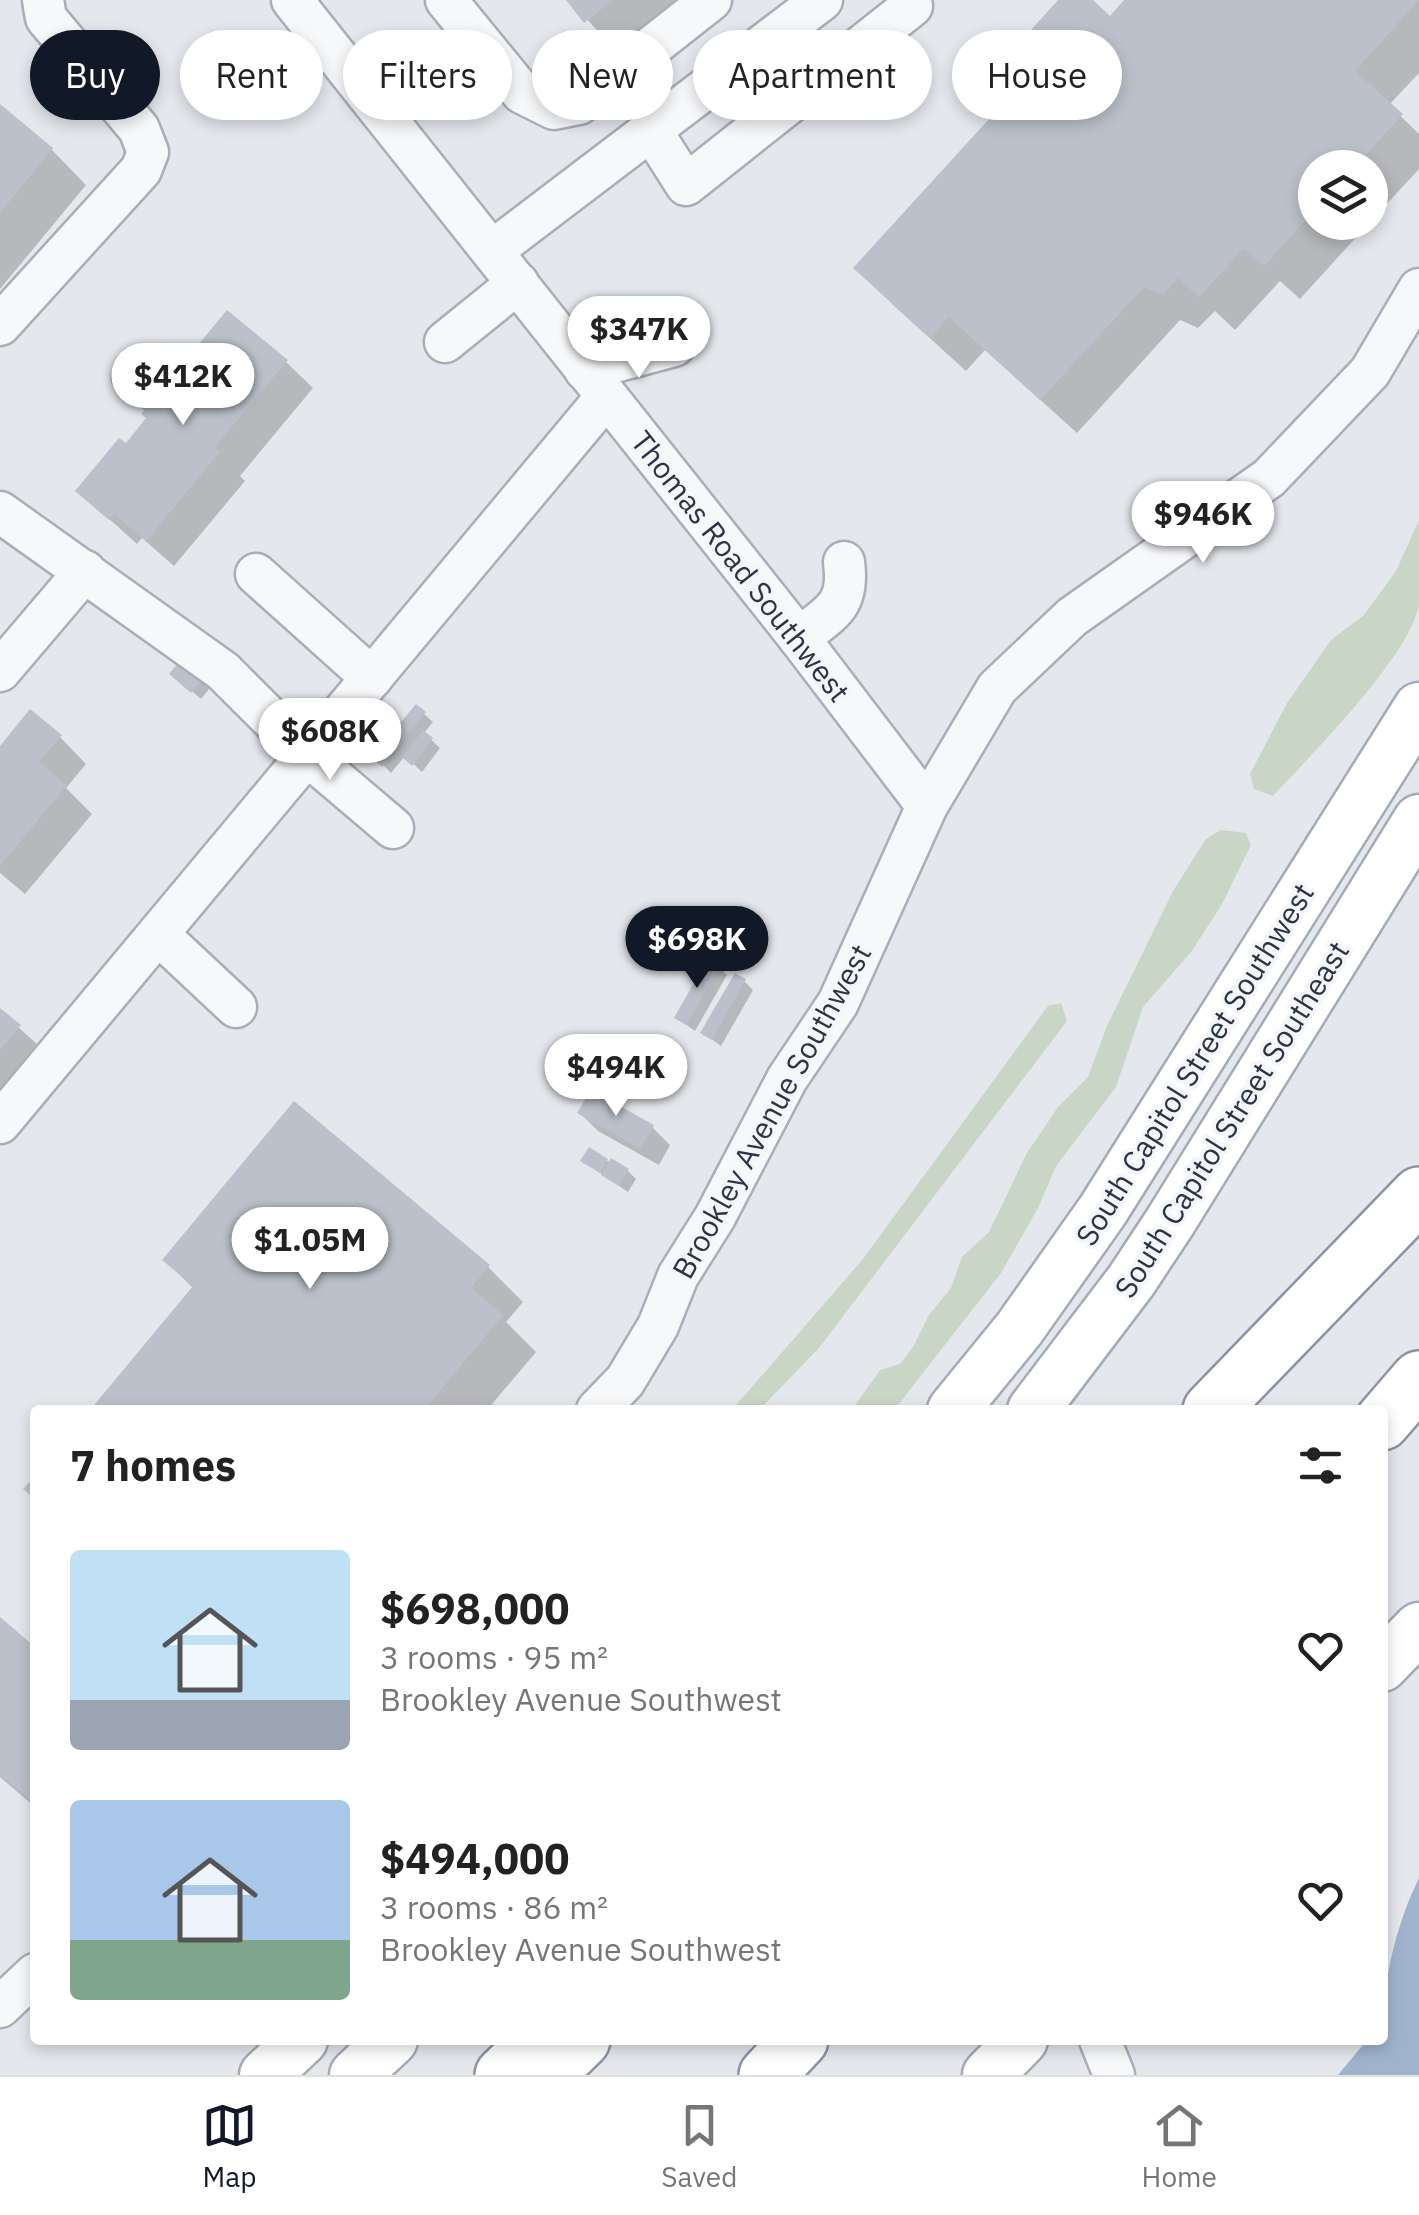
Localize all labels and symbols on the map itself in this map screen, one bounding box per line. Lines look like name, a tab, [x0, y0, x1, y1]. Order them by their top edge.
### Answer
pin: $347K	[569, 296, 709, 381]
pin: $412K	[113, 343, 253, 428]
street label: Thomas Road Southwest	[623, 422, 859, 710]
pin: $946K	[1133, 481, 1273, 566]
pin: $608K	[260, 698, 400, 783]
street label: South Capitol Street Southwest	[1066, 875, 1322, 1253]
pin: $698K	[627, 906, 767, 991]
street label: South Capitol Street Southeast	[1105, 933, 1357, 1305]
street label: Brookley Avenue Southwest	[663, 937, 879, 1285]
pin: $494K	[546, 1034, 686, 1119]
pin: $1.05M	[229, 1207, 391, 1292]

